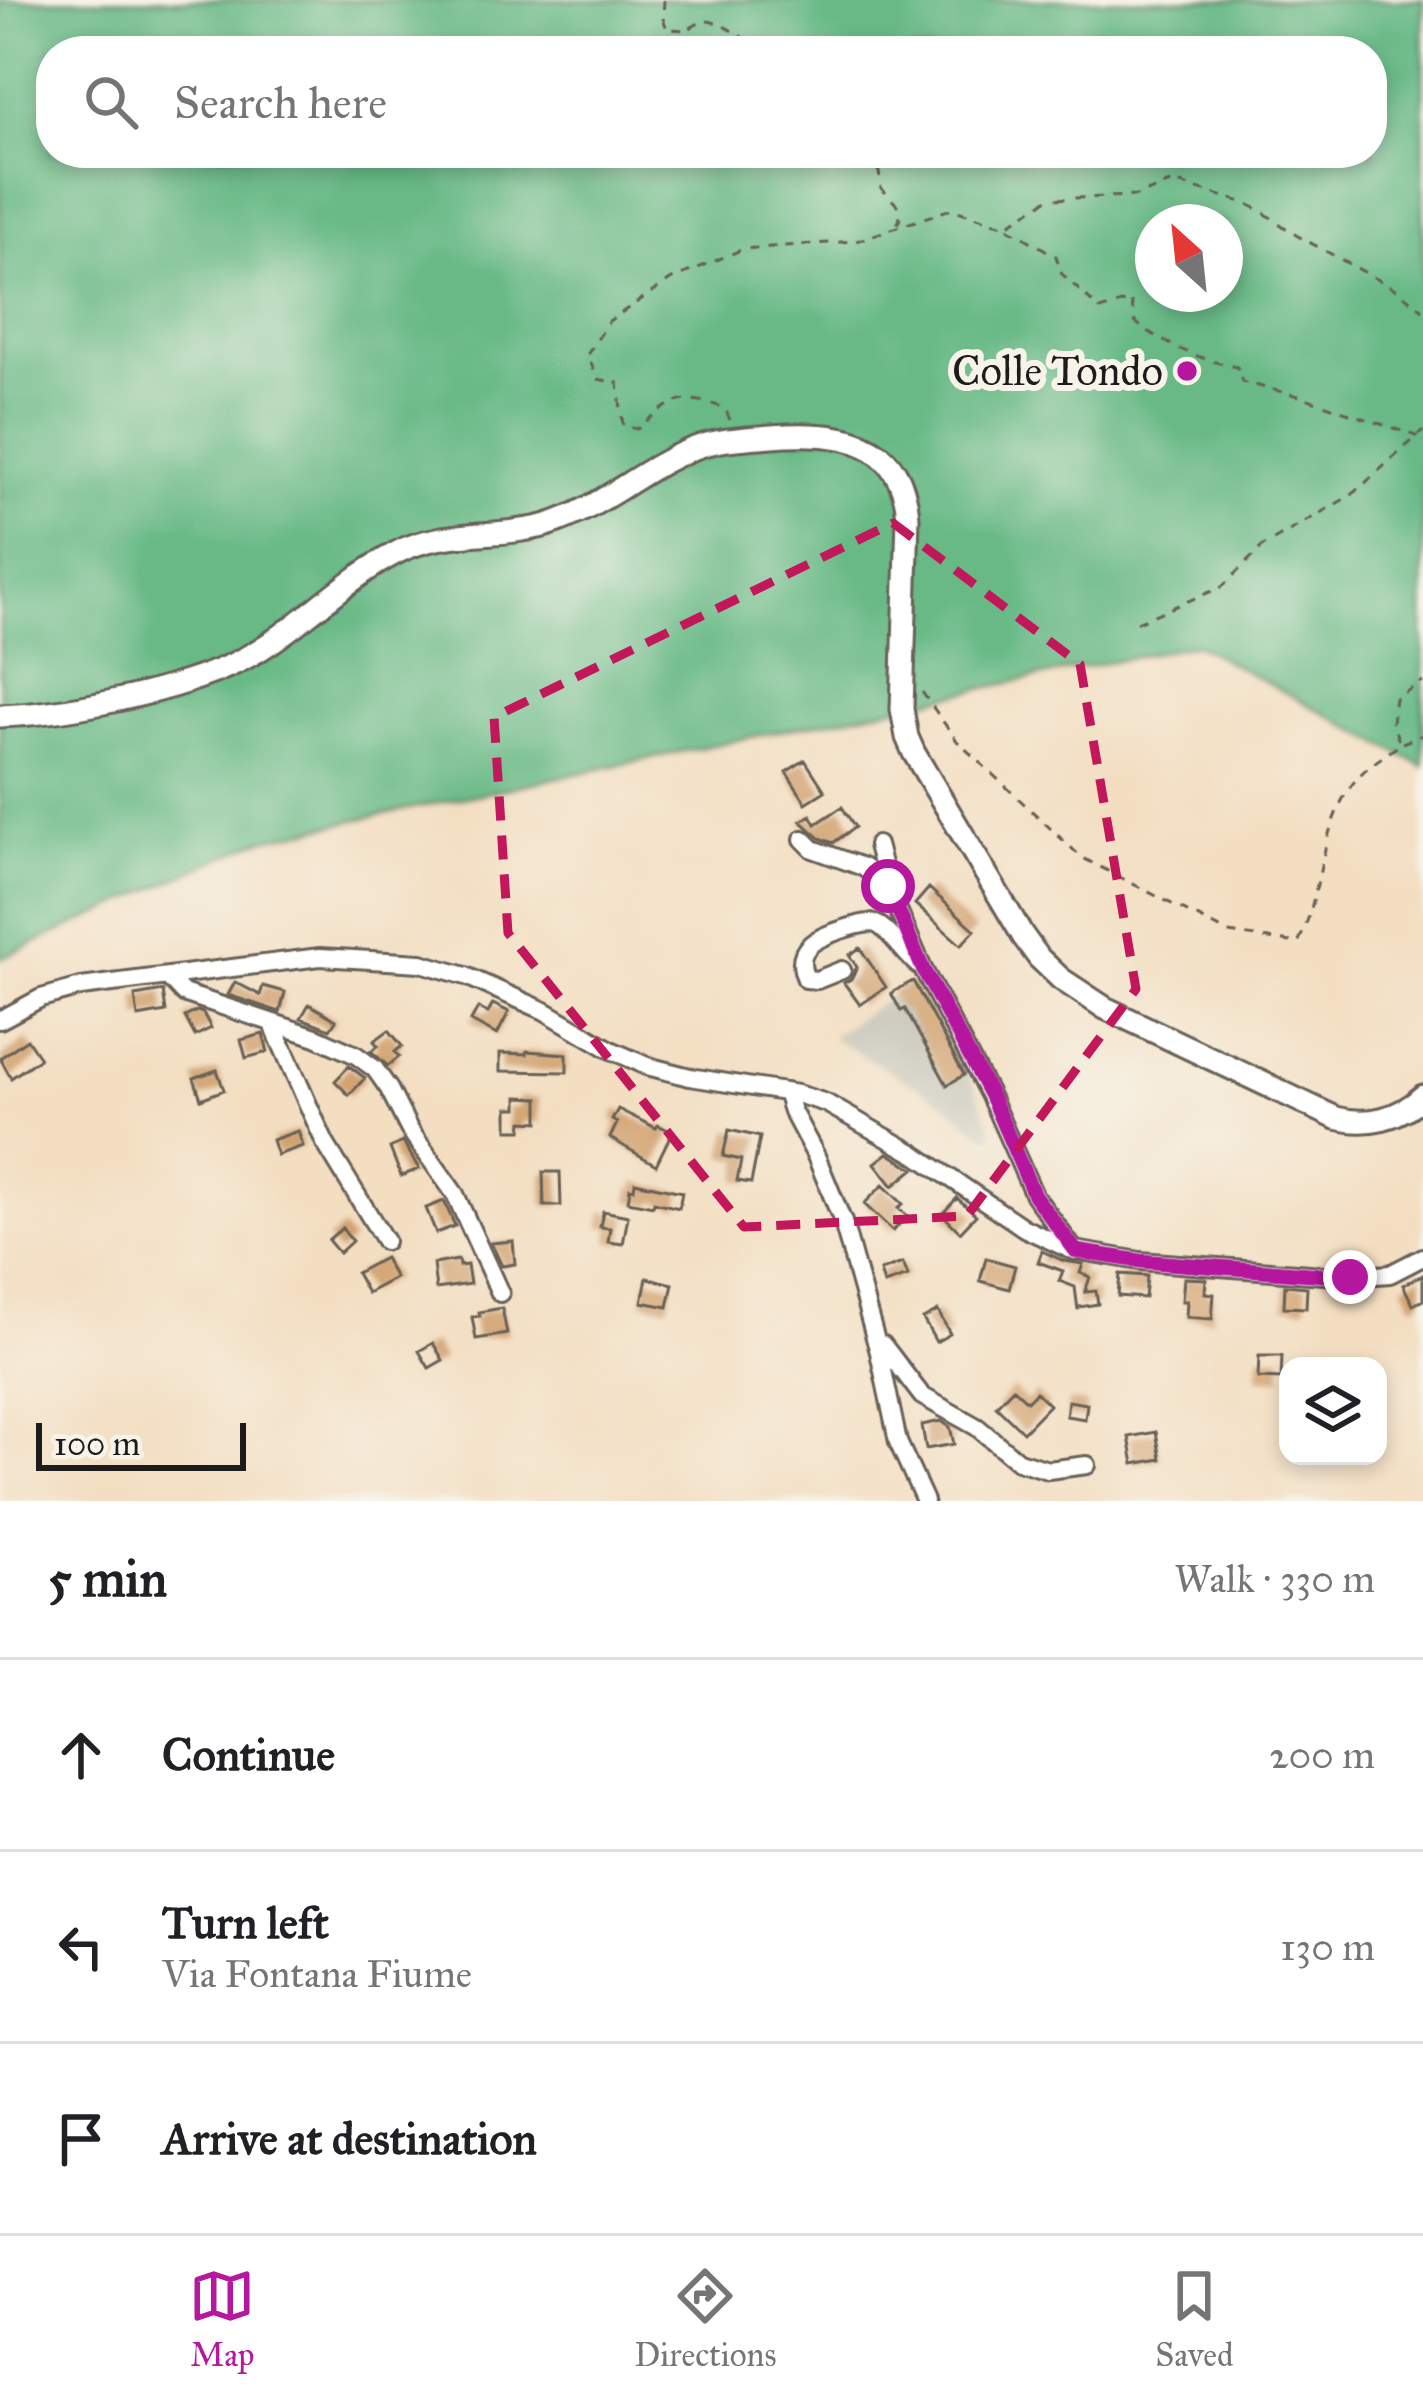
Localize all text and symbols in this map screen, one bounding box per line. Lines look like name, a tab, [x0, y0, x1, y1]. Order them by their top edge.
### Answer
search box	[36, 36, 1387, 168]
icon: search	[78, 69, 144, 135]
text: Search here	[174, 75, 387, 130]
north arrow	[1135, 204, 1243, 312]
place label: Colle Tondo	[952, 345, 1163, 397]
marker: Colle Tondo	[1174, 358, 1200, 384]
route start	[861, 859, 915, 913]
route end	[1323, 1250, 1377, 1304]
map controls	[1279, 1357, 1387, 1465]
button: layers	[1279, 1357, 1387, 1465]
scale bar	[36, 1417, 246, 1470]
text: 100 m	[54, 1424, 140, 1464]
text: 5 min	[48, 1548, 167, 1610]
text: Walk · 330 m	[1174, 1555, 1375, 1603]
icon: ahead	[48, 1722, 114, 1788]
text: Continue	[162, 1727, 335, 1782]
text: 200 m	[1269, 1731, 1375, 1779]
text: Turn left	[162, 1895, 329, 1950]
icon: left	[48, 1914, 114, 1980]
text: 130 m	[1280, 1923, 1375, 1971]
text: Via Fontana Fiume	[162, 1950, 472, 1998]
icon: arrive	[48, 2106, 114, 2172]
text: Arrive at destination	[162, 2111, 537, 2166]
tab: Map	[189, 2263, 255, 2375]
tab: Directions	[634, 2263, 776, 2375]
tab: Saved	[1155, 2263, 1234, 2375]

